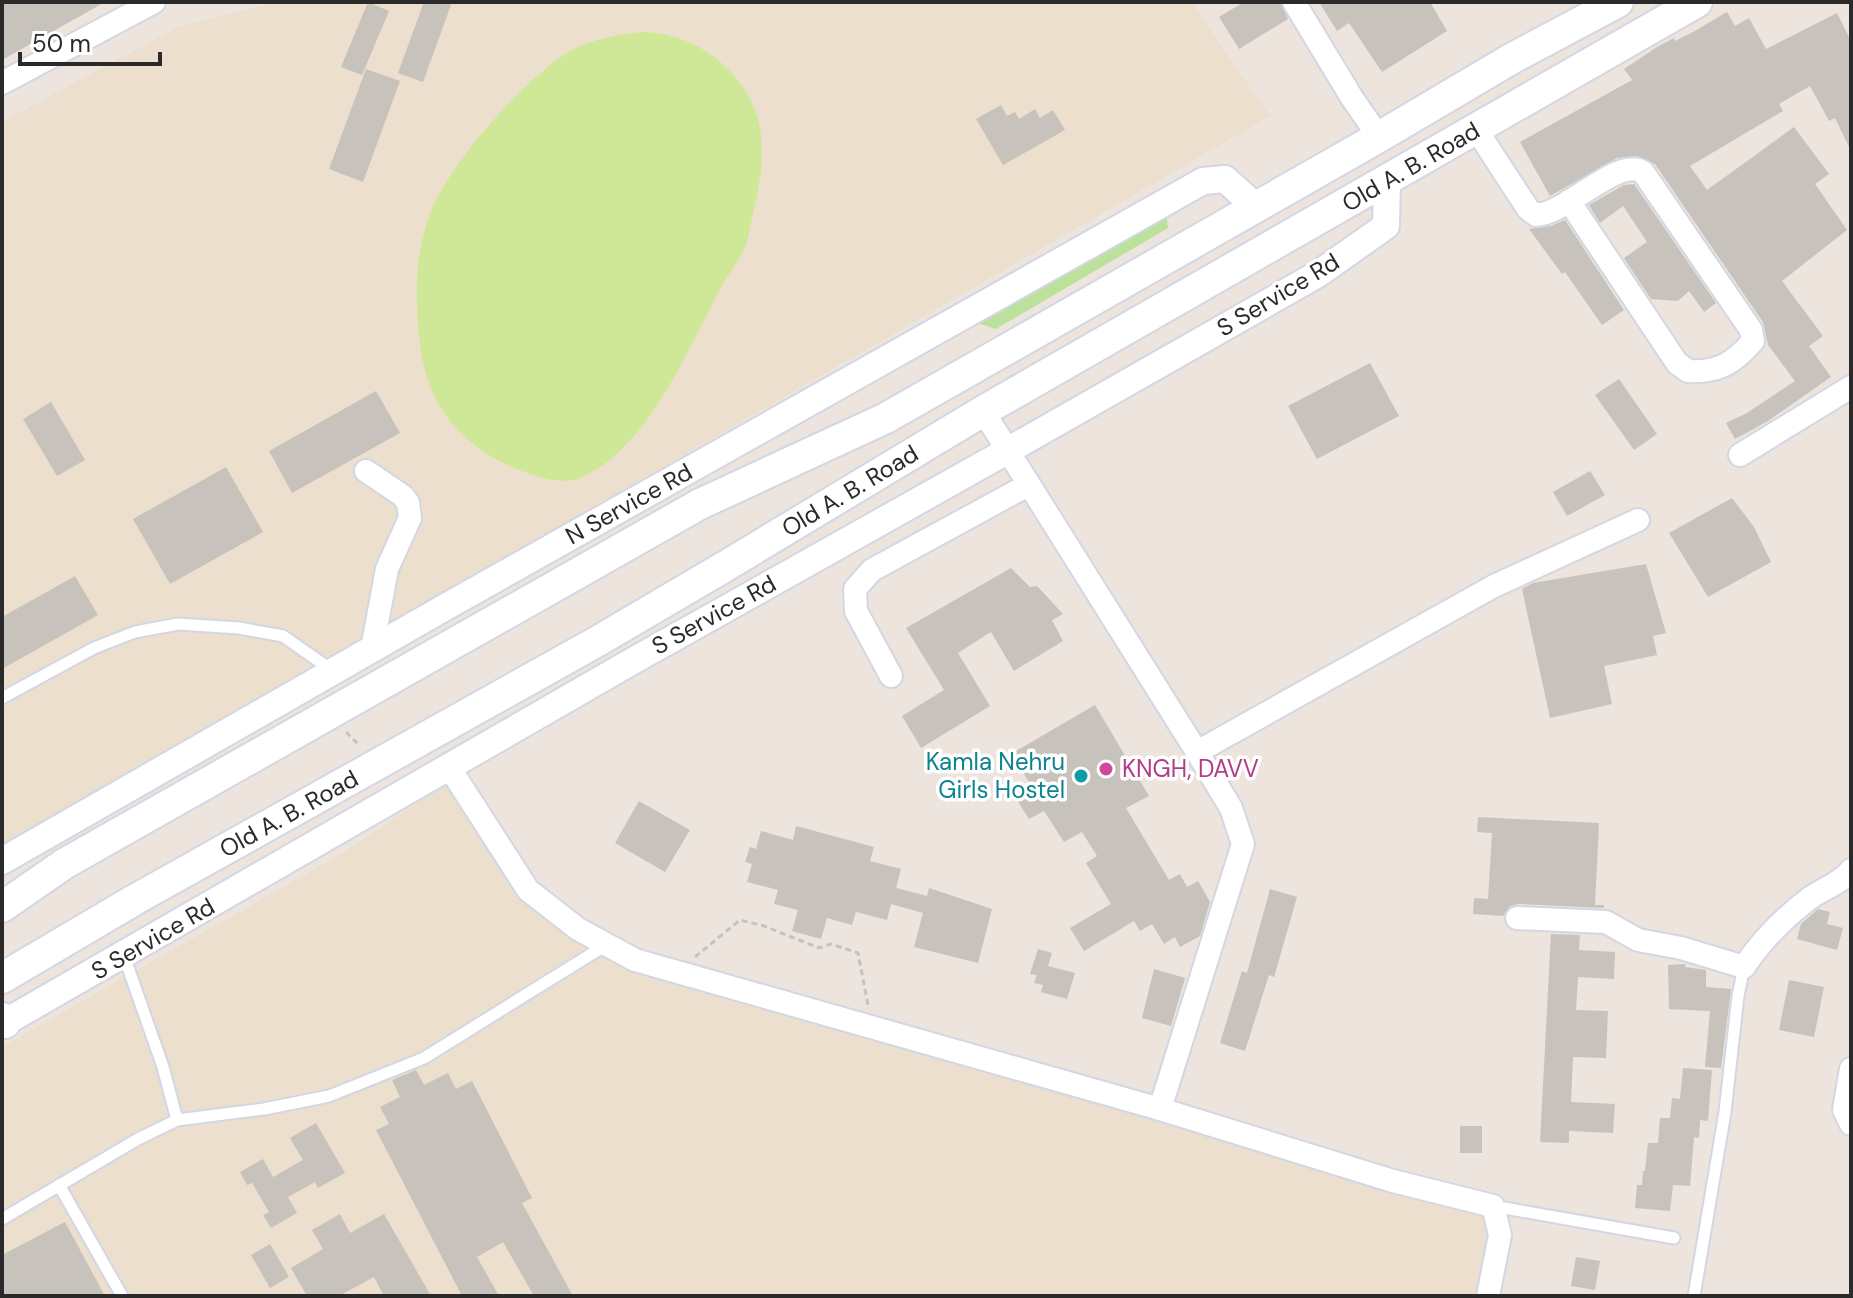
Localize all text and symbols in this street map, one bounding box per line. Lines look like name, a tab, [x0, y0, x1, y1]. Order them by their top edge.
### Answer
scale bar	[20, 16, 160, 66]
text: 50 m	[32, 28, 91, 59]
street label: Old A. B. Road	[1336, 115, 1485, 218]
street label: S Service Rd	[1211, 246, 1345, 343]
street label: Old A. B. Road	[776, 438, 924, 543]
street label: N Service Rd	[560, 456, 698, 551]
street label: S Service Rd	[646, 568, 781, 661]
place label: Kamla Nehru Girls Hostel	[926, 746, 1065, 805]
place label: KNGH, DAVV	[1122, 753, 1259, 784]
marker: KNGH, DAVV	[1097, 760, 1115, 778]
street label: Old A. B. Road	[214, 763, 364, 864]
marker: Kamla Nehru Girls Hostel	[1072, 767, 1090, 785]
street label: S Service Rd	[85, 891, 220, 986]

